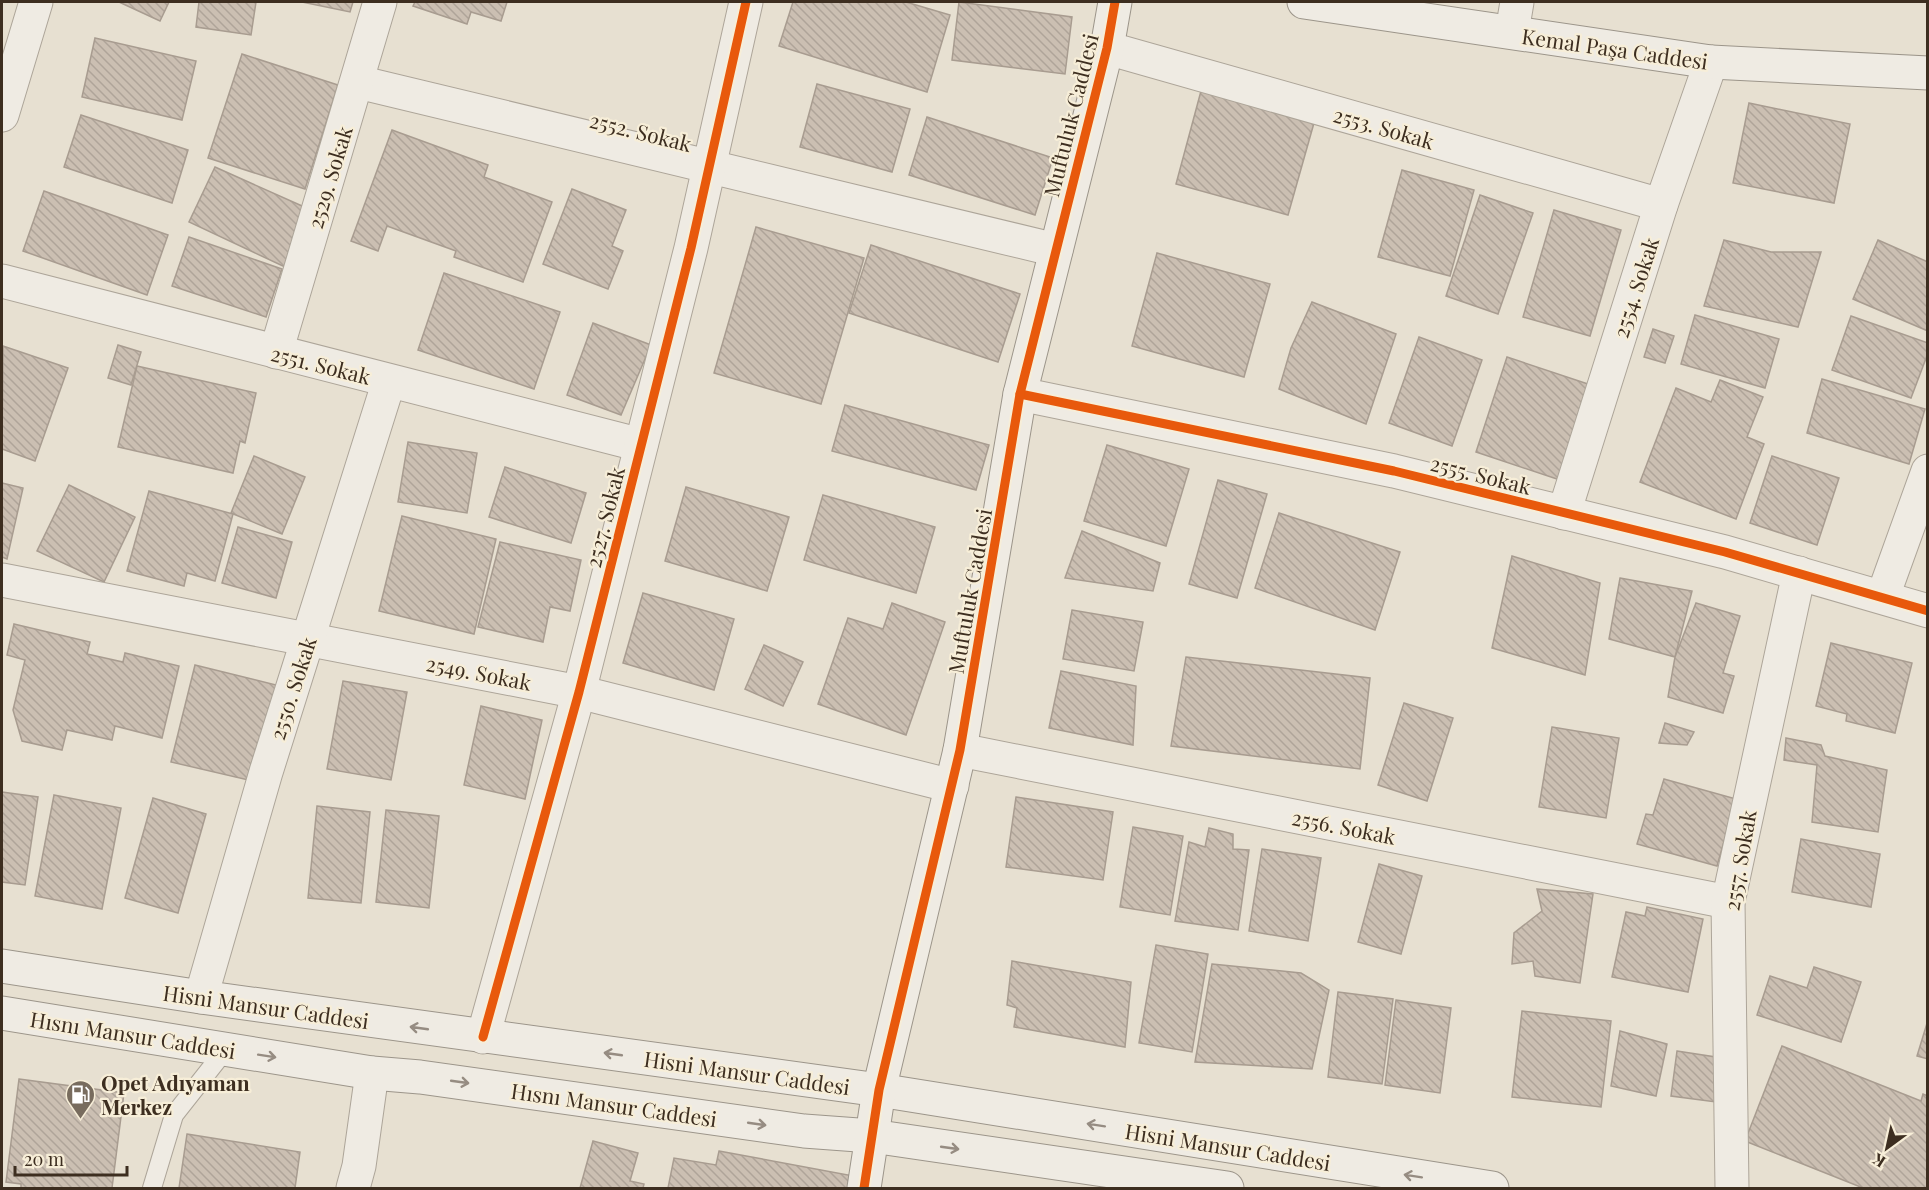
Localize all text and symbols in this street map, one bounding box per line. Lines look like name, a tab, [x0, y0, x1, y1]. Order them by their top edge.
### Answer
street label: Kemal Paşa Caddesi	[1520, 21, 1710, 75]
street label: Muftuluk Caddesi	[1036, 31, 1104, 199]
street label: 2553. Sokak	[1330, 99, 1438, 155]
street label: 2552. Sokak	[587, 105, 695, 157]
street label: 2529. Sokak	[300, 122, 358, 232]
street label: 2554. Sokak	[1606, 233, 1665, 341]
street label: 2551. Sokak	[268, 338, 374, 390]
street label: 2555. Sokak	[1428, 448, 1535, 500]
street label: 2527. Sokak	[578, 463, 630, 570]
street label: Muftuluk Caddesi	[941, 506, 997, 676]
street label: 2550. Sokak	[262, 633, 322, 743]
street label: 2549. Sokak	[424, 648, 534, 696]
street label: 2556. Sokak	[1290, 802, 1399, 850]
street label: 2557. Sokak	[1716, 807, 1762, 913]
street label: Hisni Mansur Caddesi	[161, 978, 371, 1034]
street label: Hısnı Mansur Caddesi	[28, 1004, 238, 1064]
one-way arrow	[410, 1022, 430, 1033]
street label: Hisni Mansur Caddesi	[642, 1044, 852, 1100]
one-way arrow	[603, 1048, 623, 1059]
one-way arrow	[256, 1050, 276, 1061]
place label: Opet Adıyaman Merkez	[101, 1068, 250, 1120]
street label: Hısnı Mansur Caddesi	[509, 1076, 719, 1132]
one-way arrow	[449, 1077, 469, 1088]
fuel station icon: Opet Adıyaman Merkez	[64, 1078, 96, 1120]
street label: Hisni Mansur Caddesi	[1123, 1116, 1333, 1176]
one-way arrow	[746, 1118, 766, 1129]
north arrow	[1857, 1118, 1917, 1178]
one-way arrow	[1087, 1119, 1107, 1130]
scale bar	[15, 1139, 128, 1177]
one-way arrow	[940, 1142, 960, 1153]
text: 20 m	[24, 1147, 64, 1171]
text: K	[1868, 1149, 1889, 1173]
one-way arrow	[1404, 1170, 1424, 1181]

